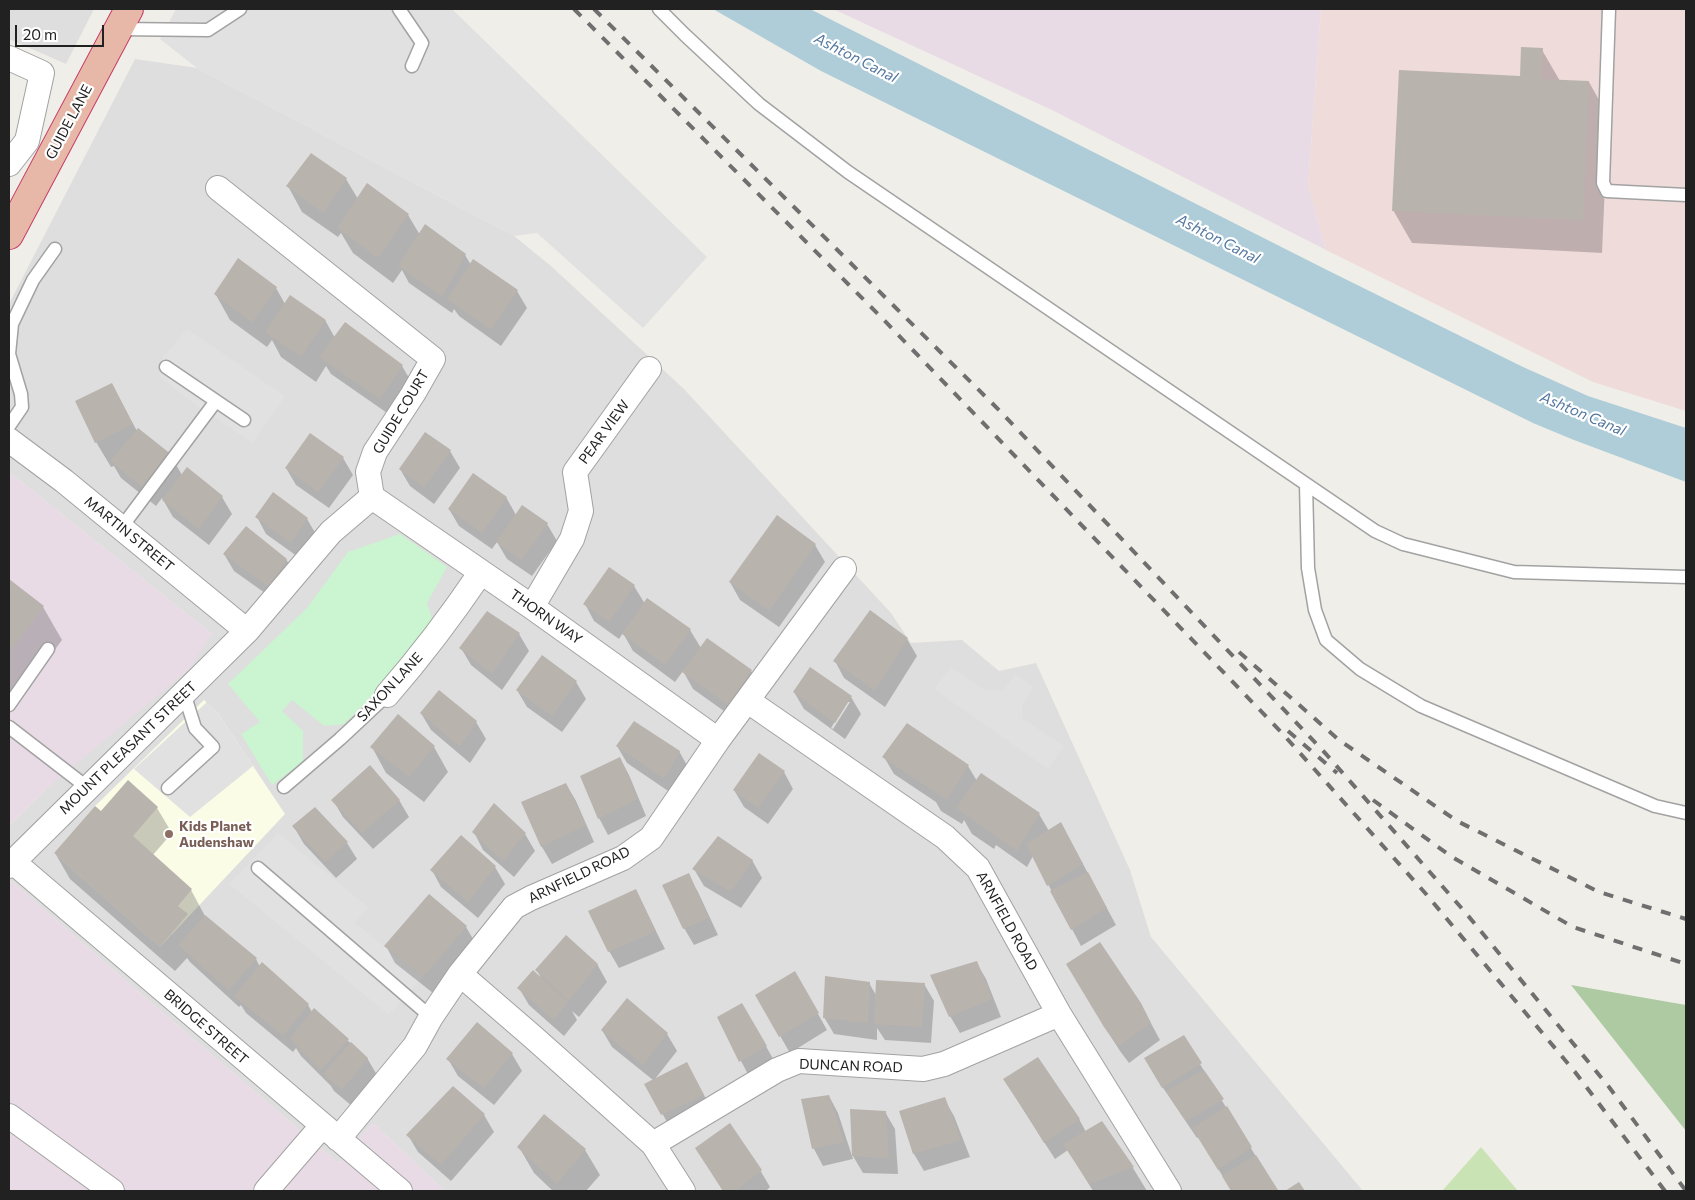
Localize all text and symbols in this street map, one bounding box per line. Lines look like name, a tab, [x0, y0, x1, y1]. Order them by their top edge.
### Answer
scale bar	[18, 15, 106, 47]
text: 20 m	[23, 25, 57, 43]
water label: Ashton Canal	[812, 29, 900, 87]
street label: GUIDE LANE	[42, 82, 96, 162]
water label: Ashton Canal	[1174, 210, 1262, 268]
street label: GUIDE COURT	[369, 367, 433, 457]
water label: Ashton Canal	[1538, 388, 1628, 440]
street label: PEAR VIEW	[575, 397, 633, 467]
street label: MARTIN STREET	[81, 493, 177, 575]
street label: THORN WAY	[507, 586, 585, 648]
street label: SAXON LANE	[354, 649, 426, 725]
street label: MOUNT PLEASANT STREET	[56, 678, 200, 818]
place label: Kids Planet Audenshaw	[179, 818, 254, 850]
marker: Kids Planet Audenshaw	[163, 828, 175, 840]
street label: ARNFIELD ROAD	[525, 843, 633, 907]
street label: ARNFIELD ROAD	[973, 868, 1041, 974]
street label: BRIDGE STREET	[161, 986, 251, 1068]
street label: DUNCAN ROAD	[799, 1056, 903, 1076]

